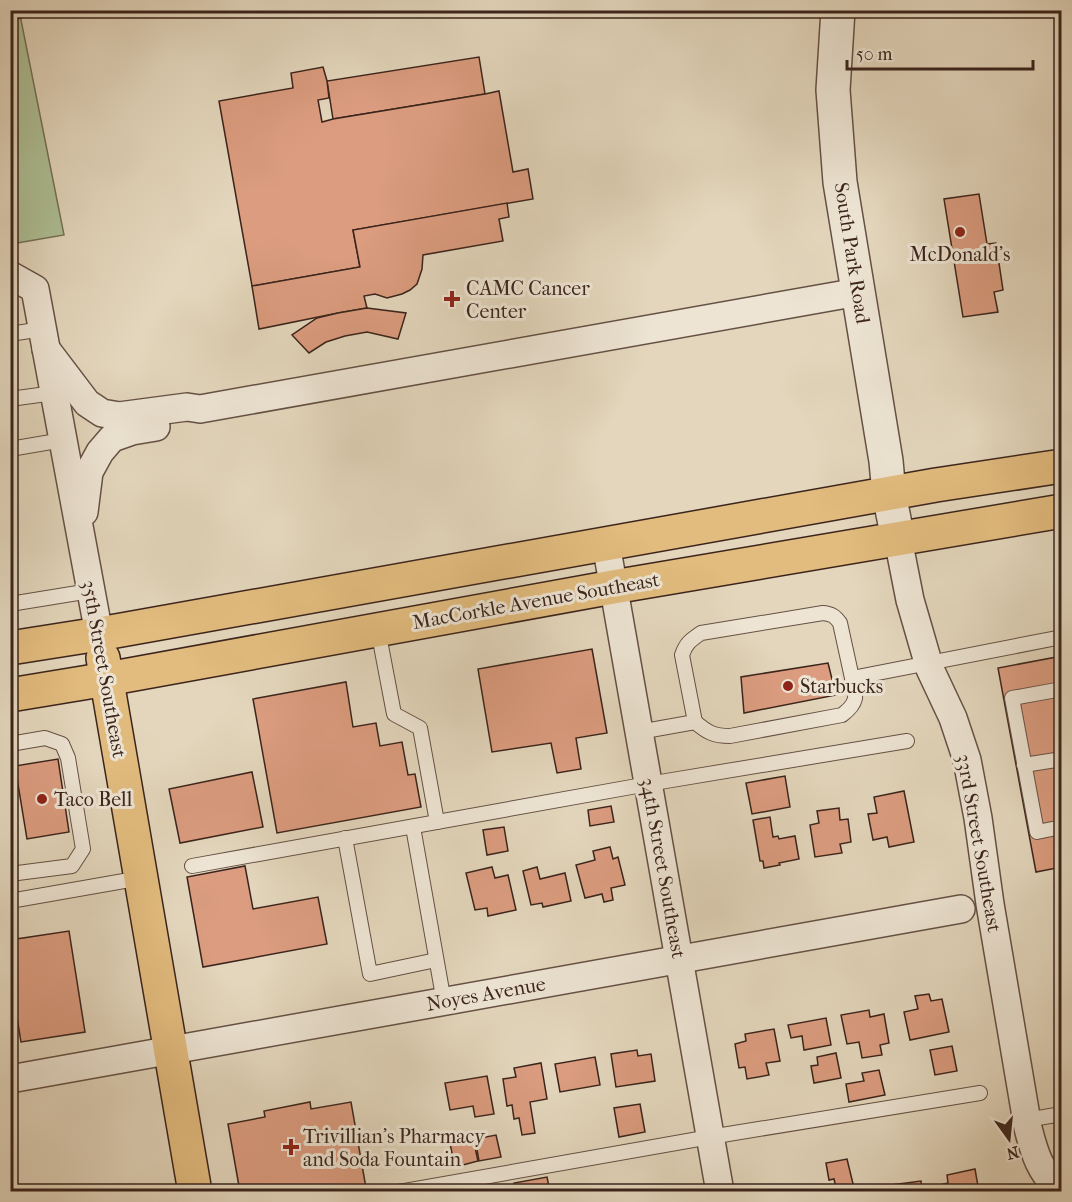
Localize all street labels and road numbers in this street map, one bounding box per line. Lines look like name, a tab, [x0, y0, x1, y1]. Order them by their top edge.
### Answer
street label: South Park Road	[829, 181, 875, 326]
street label: MacCorkle Avenue Southeast	[411, 568, 661, 634]
street label: 35th Street Southeast	[77, 578, 131, 760]
street label: 33rd Street Southeast	[952, 752, 1006, 934]
street label: 34th Street Southeast	[636, 776, 690, 960]
street label: Noyes Avenue	[425, 972, 548, 1016]

